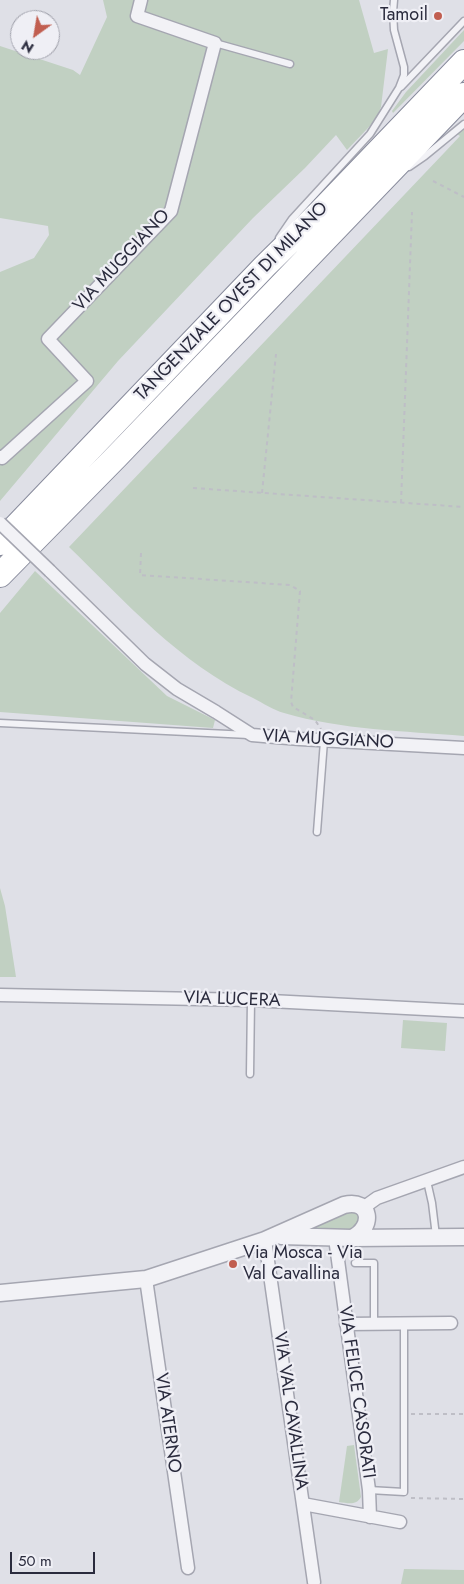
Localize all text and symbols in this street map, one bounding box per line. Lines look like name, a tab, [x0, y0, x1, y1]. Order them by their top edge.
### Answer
place label: Tamoil	[380, 5, 428, 27]
north arrow	[10, 10, 60, 60]
marker: Tamoil	[432, 10, 444, 22]
text: N	[18, 35, 38, 58]
street label: TANGENZIALE OVEST DI MILANO	[131, 198, 333, 406]
street label: VIA MUGGIANO	[69, 205, 175, 317]
street label: VIA MUGGIANO	[262, 726, 394, 754]
street label: VIA LUCERA	[183, 988, 281, 1012]
place label: Via Mosca - Via Val Cavallina	[243, 1243, 362, 1286]
marker: Via Mosca - Via Val Cavallina	[227, 1258, 239, 1270]
street label: VIA FELICE CASORATI	[333, 1304, 379, 1480]
street label: VIA VAL CAVALLINA	[268, 1330, 312, 1492]
street label: VIA ATERNO	[149, 1372, 185, 1474]
scale bar	[12, 1542, 98, 1574]
text: 50 m	[18, 1550, 52, 1572]

